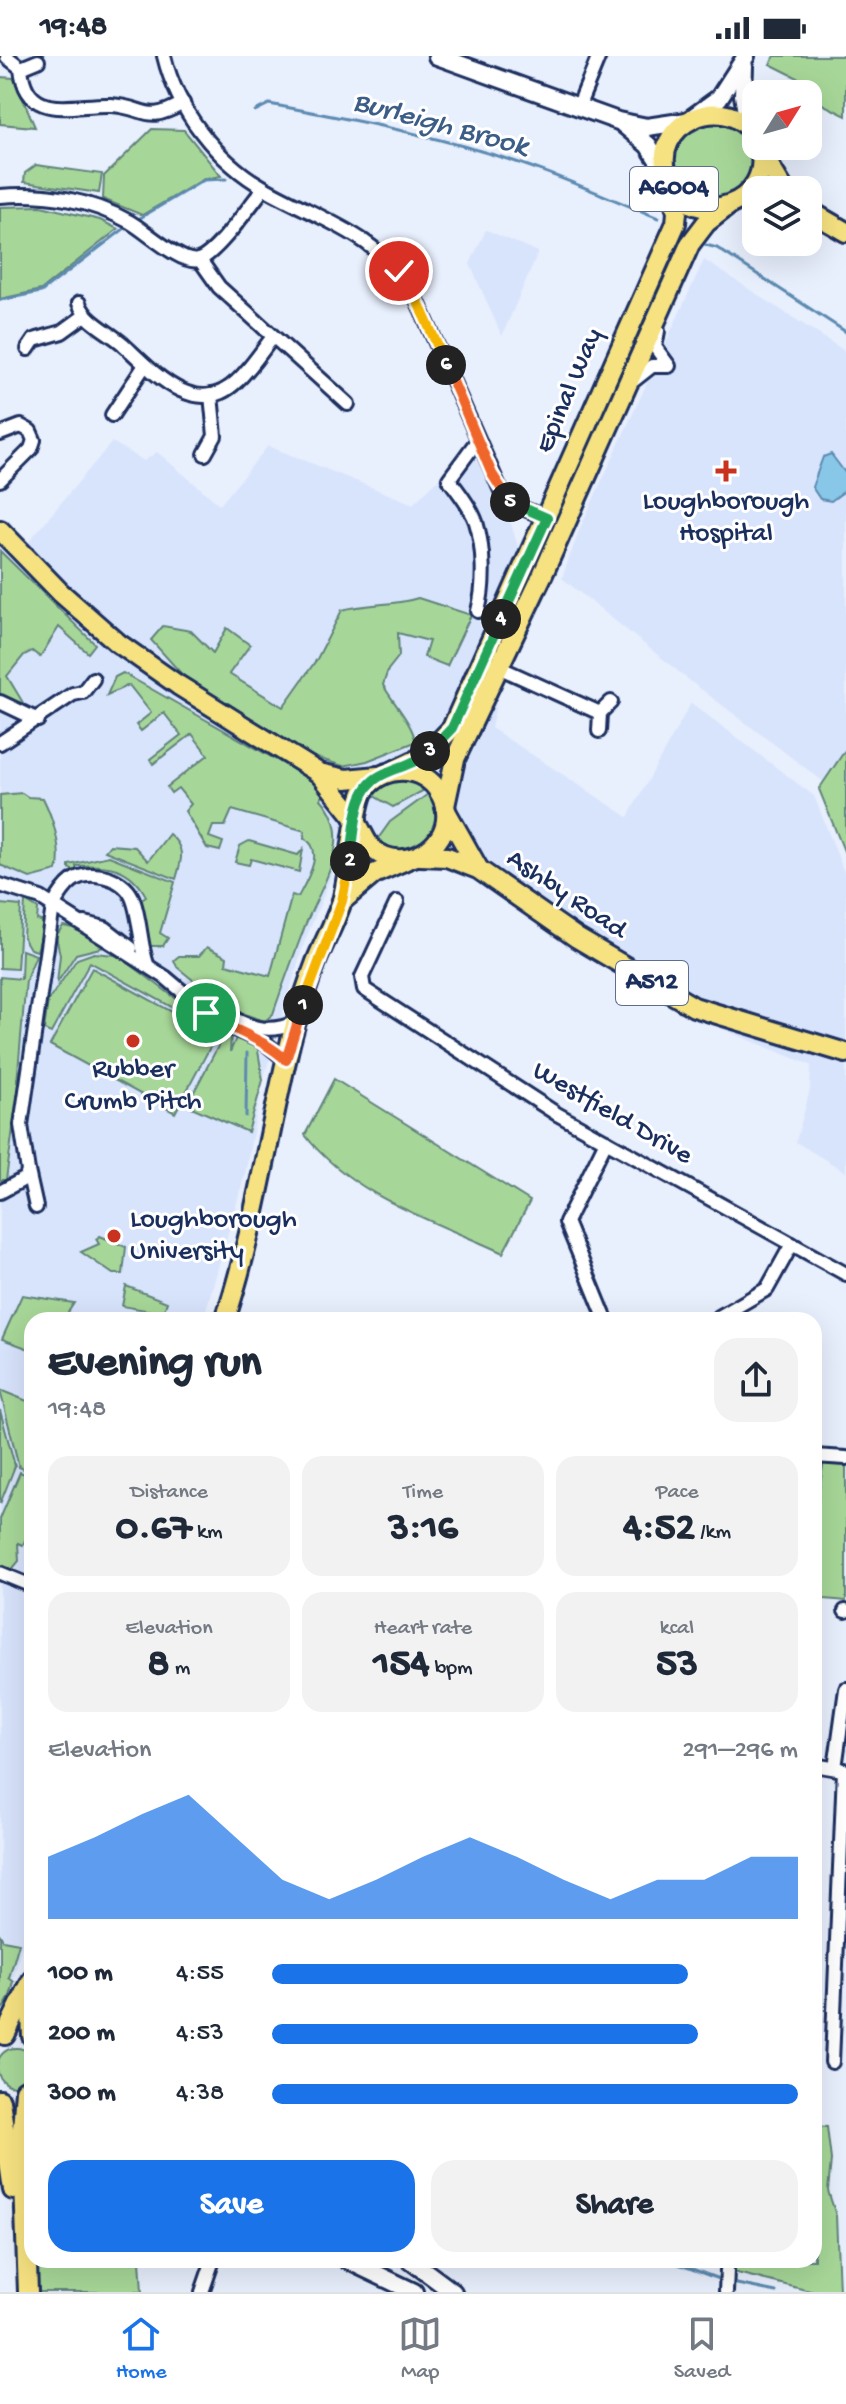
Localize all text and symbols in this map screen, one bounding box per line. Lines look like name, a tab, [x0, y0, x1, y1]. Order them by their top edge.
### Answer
text: 19:48	[40, 11, 107, 46]
north arrow	[742, 80, 822, 160]
map controls	[742, 80, 822, 256]
water label: Burleigh Brook	[349, 86, 534, 167]
road number: A6004	[630, 167, 718, 211]
button: layers	[742, 176, 822, 256]
pin	[365, 237, 433, 305]
icon: check	[377, 249, 421, 293]
street label: Epinal Way	[529, 324, 611, 458]
pin: 6	[426, 345, 466, 385]
text: 6	[440, 352, 452, 378]
marker: Loughborough Hospital	[715, 460, 737, 482]
pin: 5	[490, 482, 530, 522]
place label: Loughborough Hospital	[643, 486, 809, 551]
text: 5	[504, 489, 516, 515]
pin: 4	[481, 599, 521, 639]
text: 4	[496, 606, 506, 632]
pin: 3	[410, 731, 450, 771]
text: 3	[424, 738, 436, 764]
pin: 2	[330, 841, 370, 881]
street label: Ashby Road	[499, 843, 635, 949]
text: 2	[345, 848, 355, 874]
road number: A512	[616, 961, 688, 1005]
pin	[172, 979, 240, 1047]
pin: 1	[283, 985, 323, 1025]
icon: arrive	[184, 991, 228, 1035]
text: 1	[299, 992, 307, 1018]
marker: Rubber Crumb Pitch	[124, 1032, 142, 1050]
place label: Rubber Crumb Pitch	[64, 1054, 202, 1119]
street label: Westfield Drive	[526, 1055, 698, 1173]
place label: Loughborough University	[130, 1204, 297, 1269]
marker: Loughborough University	[105, 1227, 123, 1245]
button: share	[714, 1338, 798, 1422]
text: Evening run	[48, 1339, 261, 1391]
text: 19:48	[48, 1395, 106, 1426]
text: Distance	[130, 1480, 208, 1506]
text: Time	[403, 1480, 443, 1506]
text: Pace	[655, 1480, 699, 1506]
text: 0.67	[116, 1506, 192, 1553]
text: 3:16	[388, 1506, 458, 1553]
text: 4:52	[623, 1506, 695, 1553]
text: km	[192, 1520, 223, 1546]
text: /km	[695, 1520, 731, 1546]
text: Elevation	[125, 1616, 213, 1642]
text: Heart rate	[374, 1616, 472, 1642]
text: kcal	[660, 1616, 694, 1642]
text: 8	[148, 1642, 170, 1689]
text: 154	[373, 1642, 429, 1689]
text: 53	[656, 1642, 698, 1689]
text: m	[170, 1656, 190, 1682]
text: bpm	[429, 1656, 473, 1682]
text: Elevation	[48, 1736, 151, 1767]
text: 291–296 m	[682, 1736, 798, 1767]
text: 100 m	[48, 1959, 113, 1990]
text: 4:55	[176, 1959, 224, 1990]
text: 200 m	[48, 2019, 115, 2050]
text: 4:53	[176, 2019, 224, 2050]
text: 300 m	[48, 2079, 116, 2110]
text: 4:38	[176, 2079, 224, 2110]
button: Save	[48, 2160, 415, 2252]
button: Share	[431, 2160, 798, 2252]
tab: Home	[116, 2312, 167, 2386]
tab: Map	[398, 2312, 442, 2386]
tab: Saved	[674, 2312, 730, 2386]

